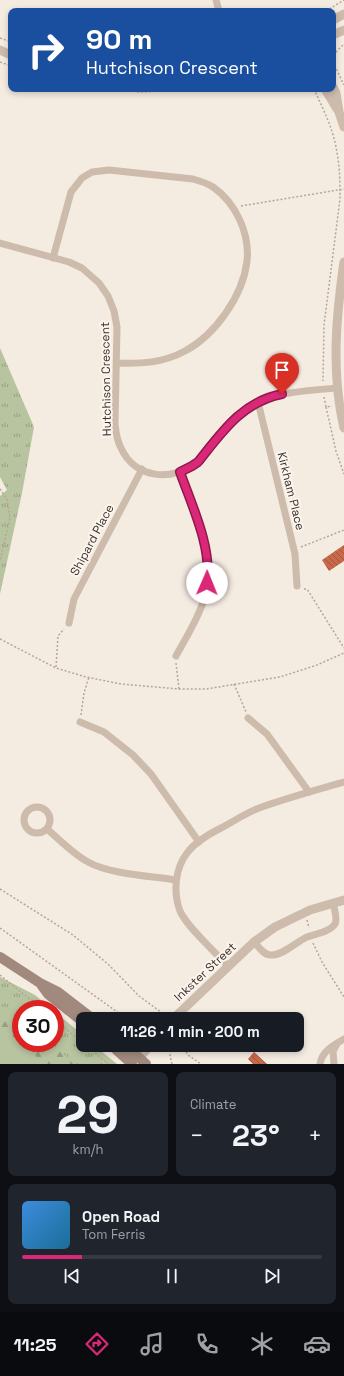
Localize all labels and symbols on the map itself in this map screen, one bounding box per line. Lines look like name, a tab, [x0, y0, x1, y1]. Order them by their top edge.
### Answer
street label: Hutchison Crescent	[97, 322, 115, 436]
pin	[265, 353, 299, 394]
street label: Kirkham Place	[274, 450, 308, 532]
street label: Shipard Place	[66, 502, 118, 578]
position arrow	[186, 562, 228, 604]
street label: Inkster Street	[170, 939, 240, 1005]
speed limit sign: 30	[12, 1000, 64, 1052]

